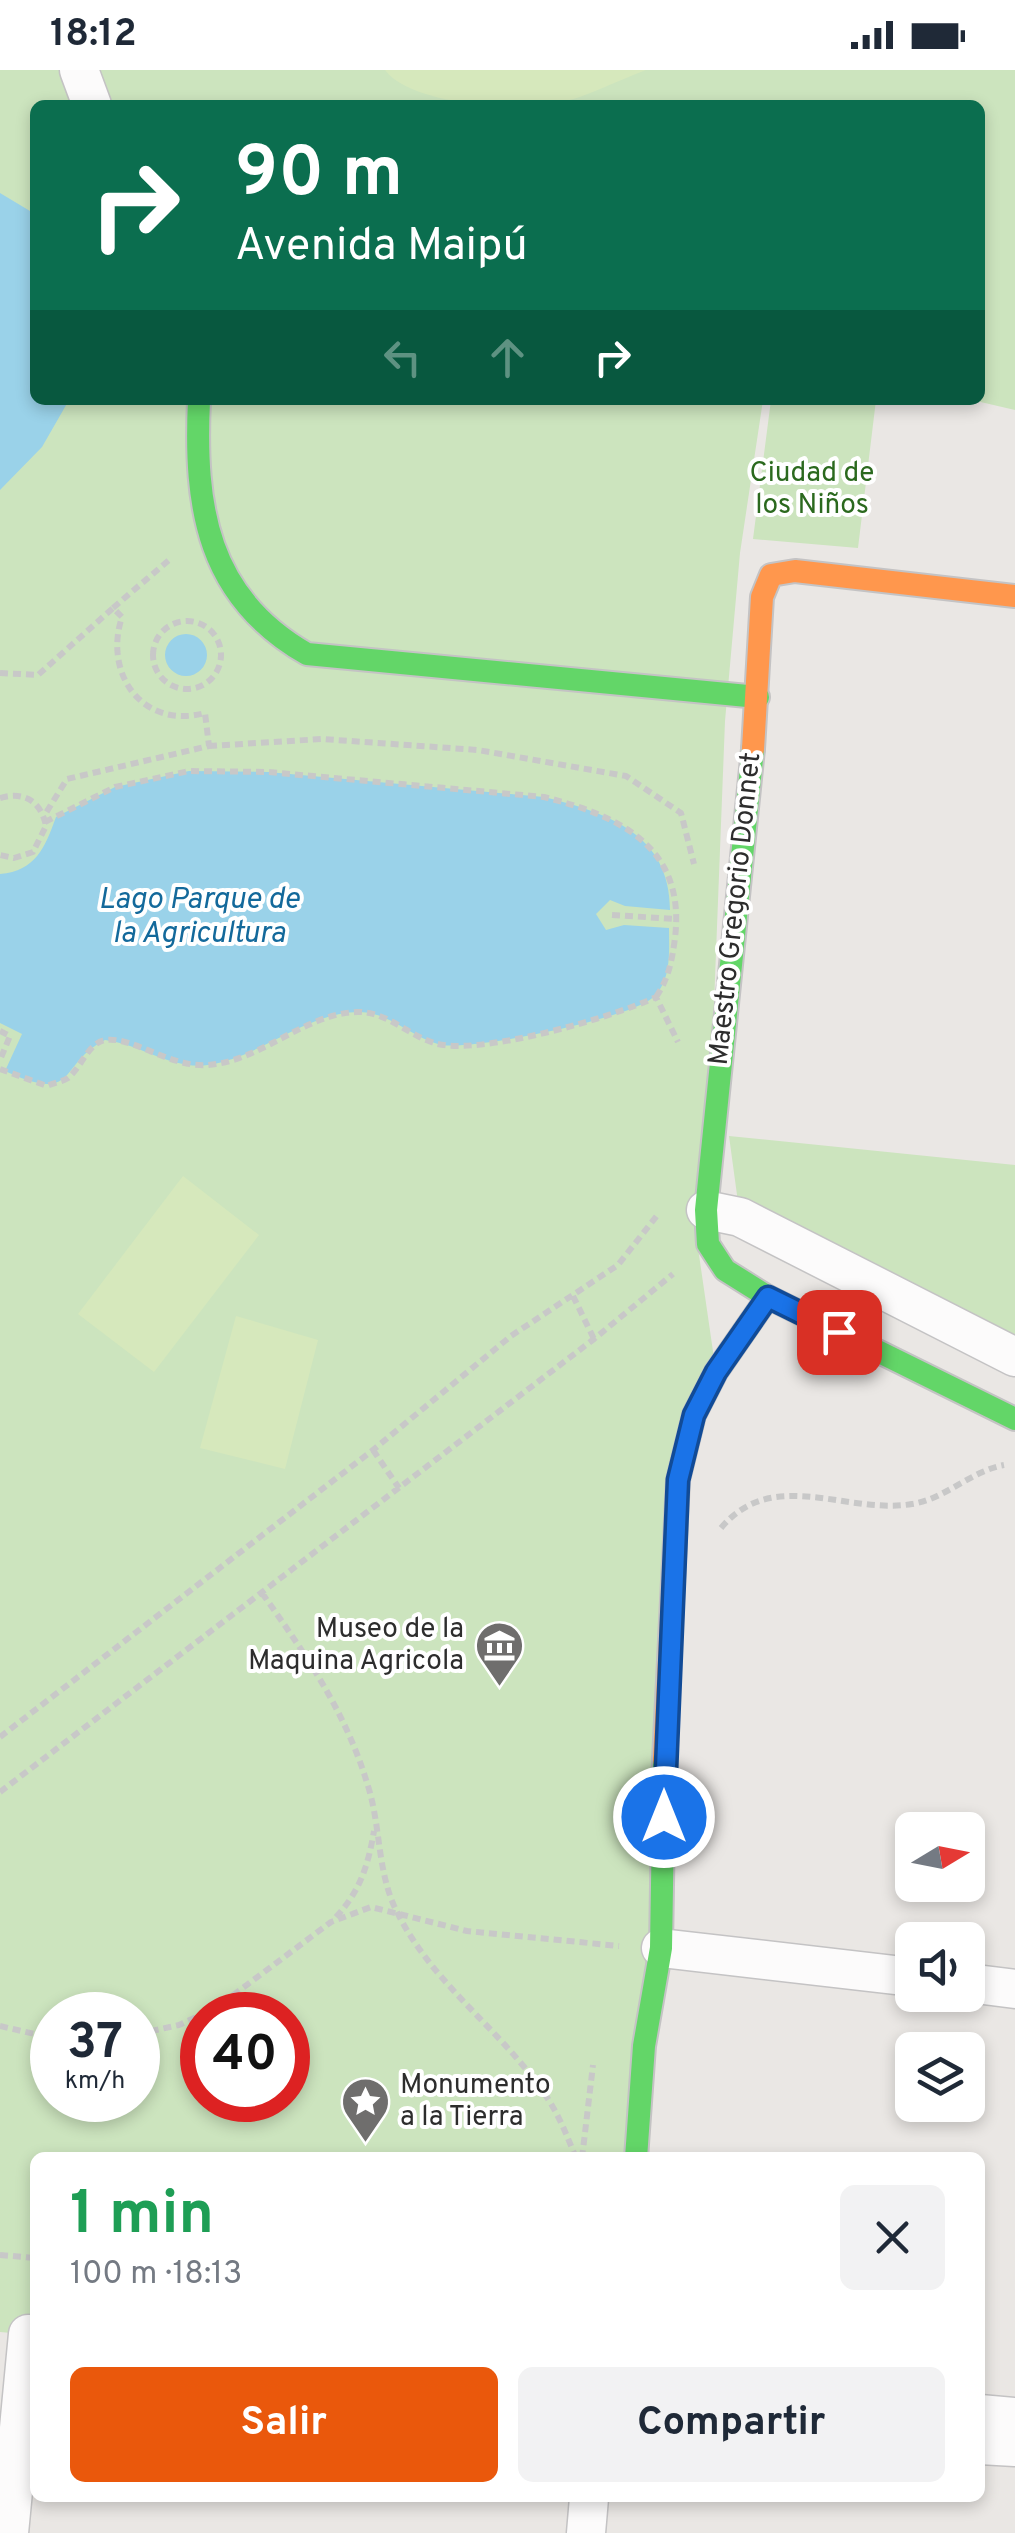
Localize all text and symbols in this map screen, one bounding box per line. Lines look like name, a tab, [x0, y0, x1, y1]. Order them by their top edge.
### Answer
text: 18:12	[50, 11, 137, 60]
text: 90 m	[235, 132, 403, 221]
icon: right	[70, 140, 200, 270]
text: Avenida Maipú	[235, 219, 528, 276]
icon: left	[375, 330, 430, 385]
icon: ahead	[480, 330, 535, 385]
icon: right	[585, 330, 640, 385]
park label: Ciudad de los Niños	[750, 456, 874, 524]
street label: Maestro Gregorio Donnet	[702, 751, 770, 1067]
water label: Lago Parque de la Agricultura	[98, 882, 300, 953]
pin	[797, 1290, 882, 1375]
icon: arrive	[812, 1305, 867, 1360]
place label: Museo de la Maquina Agricola	[248, 1612, 464, 1680]
museum icon: Museo de la Maquina Agricola	[473, 1620, 525, 1688]
position arrow	[612, 1765, 716, 1869]
north arrow	[895, 1812, 985, 1902]
map controls	[895, 1812, 985, 2122]
button: sound	[895, 1922, 985, 2012]
speed limit sign: 40	[180, 1992, 310, 2122]
text: 37	[67, 2013, 123, 2076]
button: layers	[895, 2032, 985, 2122]
text: km/h	[65, 2066, 125, 2098]
place label: Monumento a la Tierra	[400, 2068, 551, 2136]
place icon: Monumento a la Tierra	[339, 2076, 391, 2144]
text: 1 min	[70, 2179, 214, 2255]
button: close	[840, 2185, 945, 2290]
text: 100 m · 18:13	[70, 2255, 242, 2295]
button: Salir	[70, 2367, 498, 2482]
button: Compartir	[518, 2367, 945, 2482]

